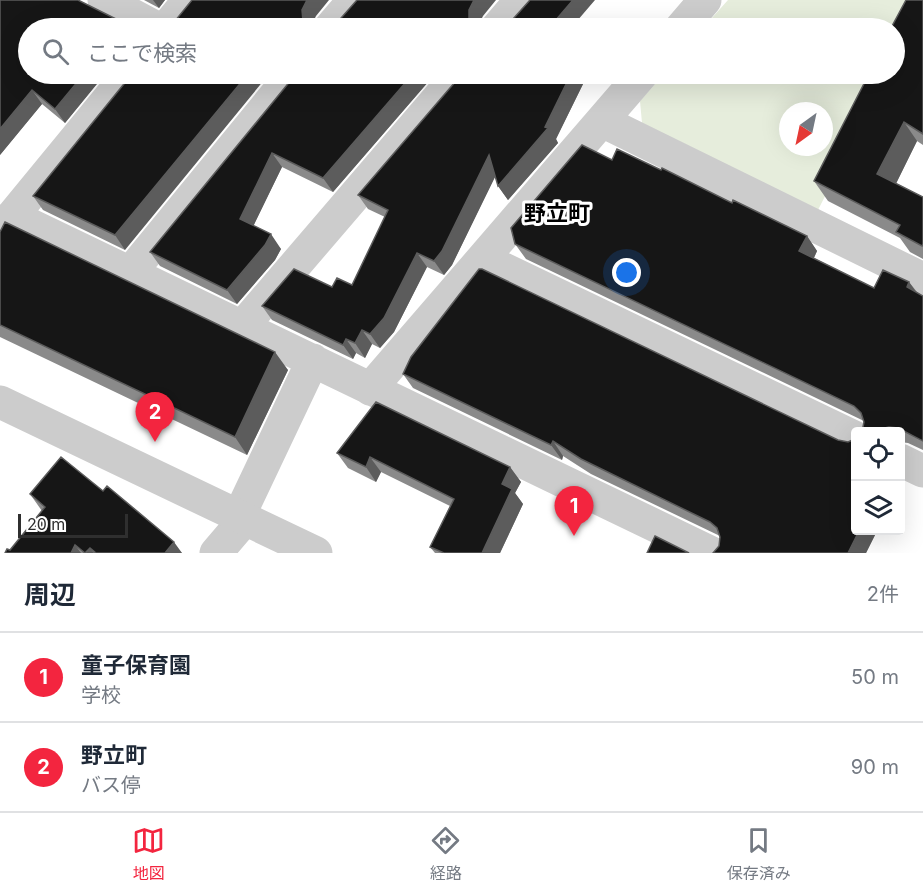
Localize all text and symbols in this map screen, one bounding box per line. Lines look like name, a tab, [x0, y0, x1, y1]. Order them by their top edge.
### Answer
search box	[18, 18, 905, 84]
icon: search	[39, 35, 72, 68]
text: ここで検索	[87, 40, 197, 66]
north arrow	[779, 102, 833, 156]
district label: 野立町	[524, 200, 590, 226]
your location	[612, 258, 641, 287]
pin: 2	[136, 392, 174, 442]
map controls	[851, 427, 905, 535]
button: locate	[851, 427, 905, 481]
button: layers	[851, 481, 905, 535]
pin: 1	[554, 486, 594, 536]
scale bar	[18, 511, 128, 538]
text: 20 m	[27, 514, 65, 534]
text: 周辺	[24, 579, 76, 610]
text: 2件	[867, 582, 899, 606]
text: 童子保育園	[81, 652, 191, 678]
text: 1	[39, 665, 48, 689]
text: 50 m	[851, 665, 899, 689]
text: 学校	[81, 683, 121, 707]
text: 野立町	[81, 742, 147, 768]
text: 2	[37, 755, 50, 779]
text: 90 m	[851, 755, 899, 779]
text: バス停	[81, 773, 141, 797]
tab: 地図	[132, 824, 165, 884]
tab: 経路	[429, 824, 462, 884]
tab: 保存済み	[727, 824, 791, 884]

